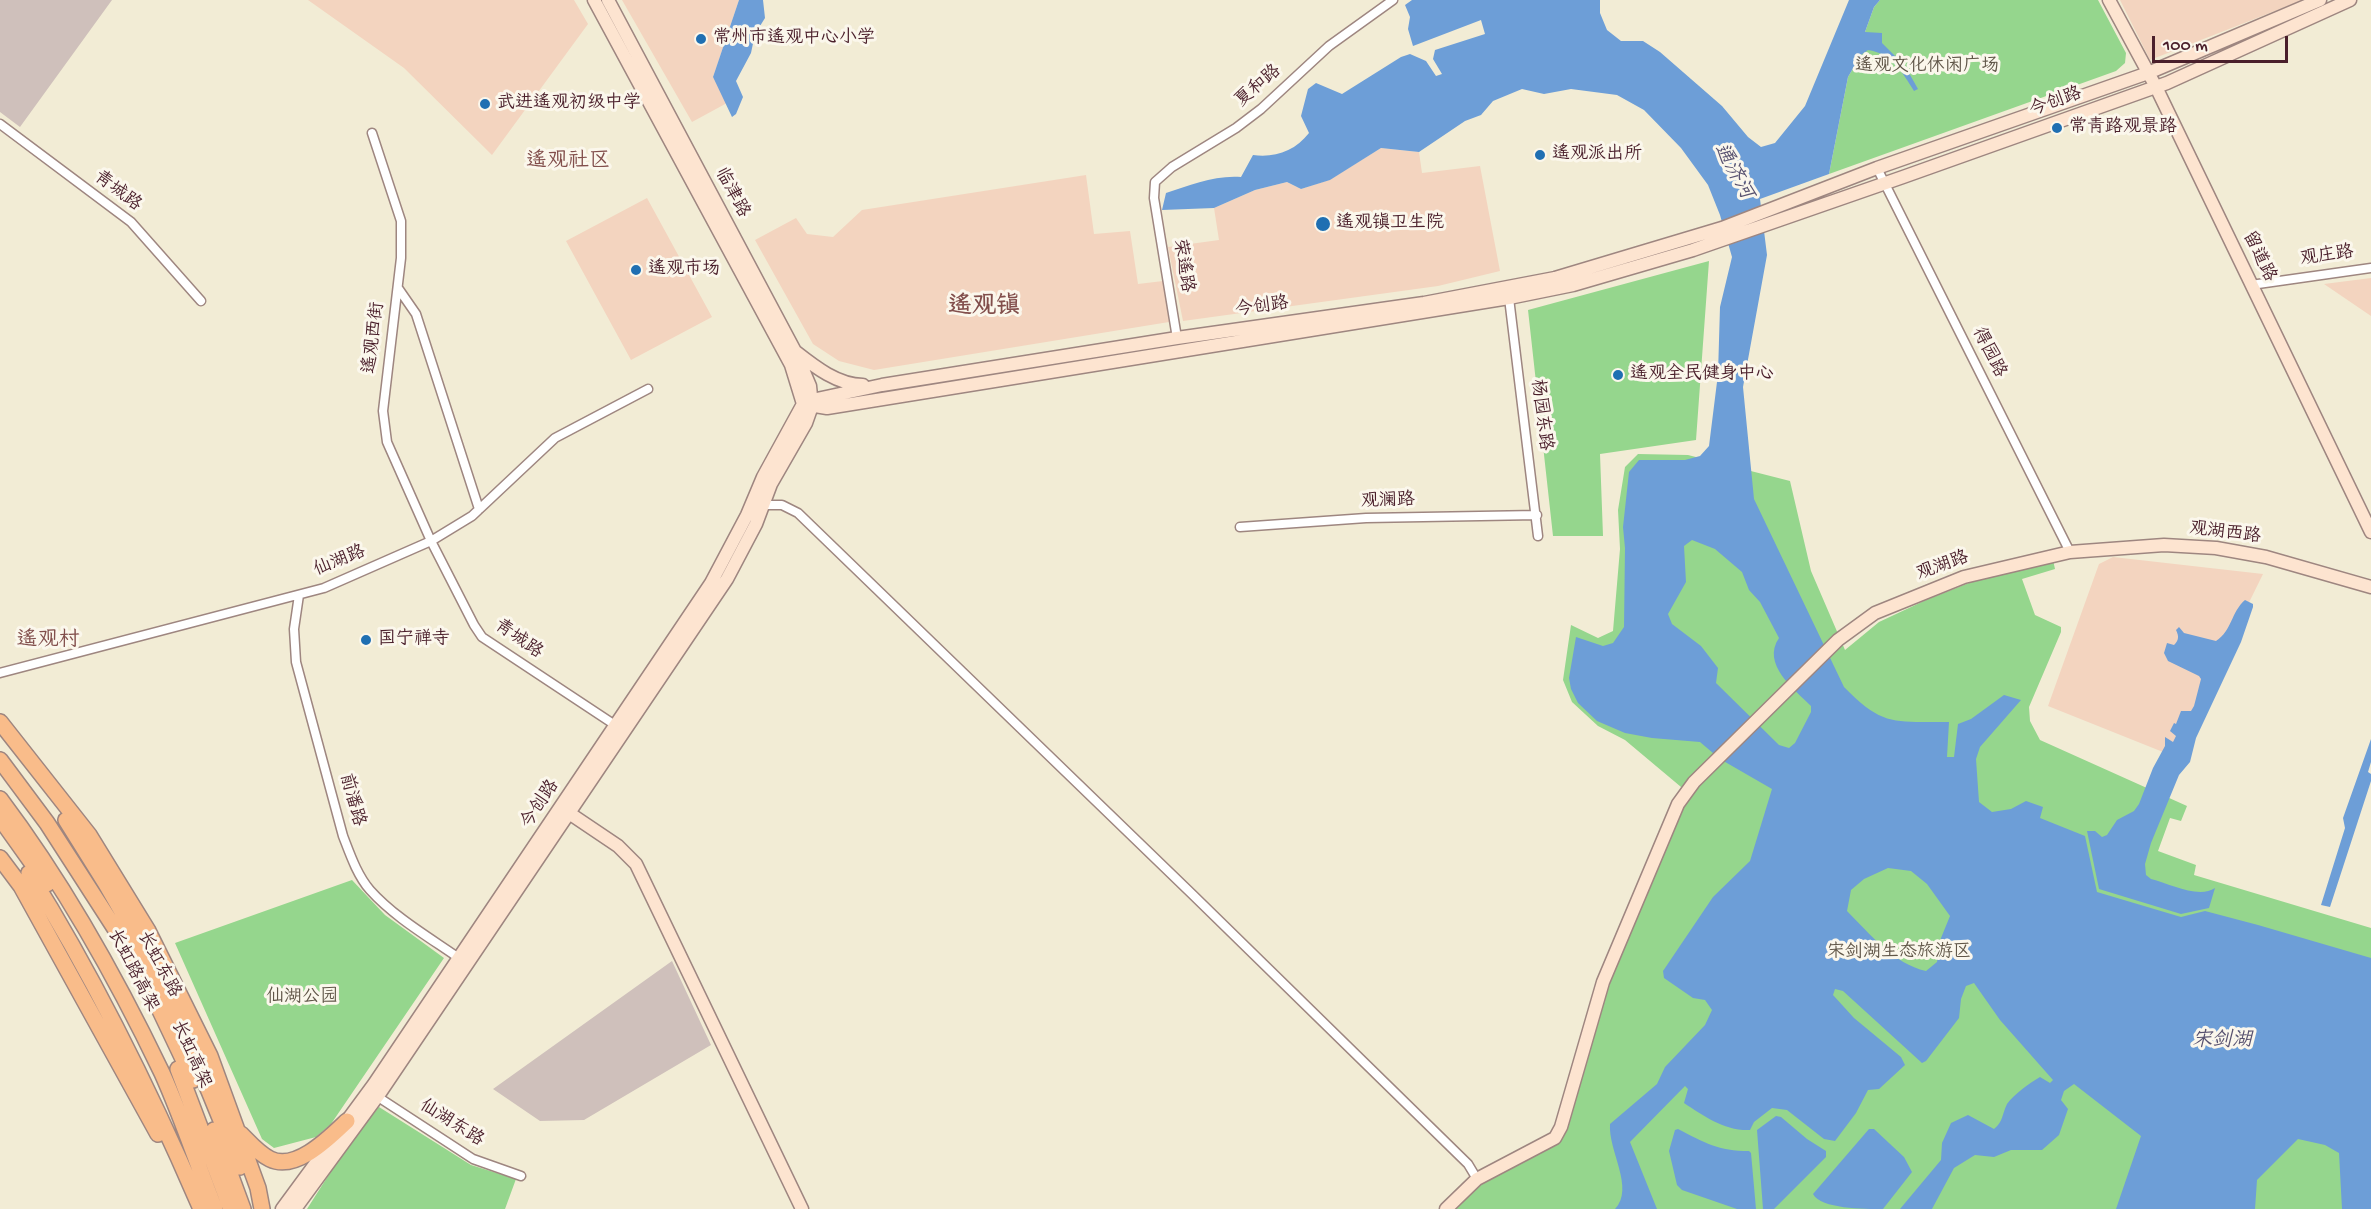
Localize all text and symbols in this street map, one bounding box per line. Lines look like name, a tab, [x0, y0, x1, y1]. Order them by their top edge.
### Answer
scale bar	[2155, 24, 2292, 62]
place label: 常州市遥观中心小学	[713, 28, 875, 50]
marker: 常州市遥观中心小学	[694, 32, 708, 46]
text: 100 m	[2163, 36, 2208, 57]
park label: 遥观文化休闲广场	[1855, 56, 1999, 78]
street label: 夏和路	[1232, 61, 1286, 113]
street label: 今创路	[2027, 84, 2085, 122]
place label: 武进遥观初级中学	[497, 93, 641, 115]
marker: 武进遥观初级中学	[478, 97, 492, 111]
place label: 常青路观景路	[2069, 117, 2177, 139]
marker: 常青路观景路	[2050, 121, 2064, 135]
water label: 通济河	[1707, 140, 1757, 204]
place label: 遥观派出所	[1552, 144, 1642, 166]
marker: 遥观派出所	[1533, 148, 1547, 162]
district label: 遥观社区	[526, 150, 610, 176]
street label: 临津路	[709, 164, 753, 222]
street label: 青城路	[89, 167, 145, 217]
place label: 遥观镇卫生院	[1336, 213, 1444, 235]
marker: 遥观镇卫生院	[1314, 215, 1332, 233]
street label: 留道路	[2236, 228, 2280, 286]
street label: 荣遥路	[1167, 238, 1197, 294]
street label: 观庄路	[2299, 243, 2355, 271]
place label: 遥观市场	[648, 259, 720, 281]
marker: 遥观市场	[629, 263, 643, 277]
district label: 遥观镇	[948, 294, 1020, 322]
street label: 今创路	[1234, 294, 1290, 322]
street label: 遥观西街	[360, 301, 390, 375]
street label: 得园路	[1966, 324, 2010, 382]
place label: 遥观全民健身中心	[1630, 364, 1774, 386]
marker: 遥观全民健身中心	[1611, 368, 1625, 382]
street label: 杨园东路	[1525, 378, 1555, 452]
street label: 观澜路	[1361, 490, 1415, 514]
street label: 观湖西路	[2188, 519, 2262, 549]
street label: 仙湖路	[311, 542, 369, 582]
street label: 观湖路	[1914, 548, 1972, 586]
street label: 青城路	[490, 616, 546, 664]
district label: 遥观村	[17, 629, 79, 655]
place label: 国宁禅寺	[378, 629, 450, 651]
marker: 国宁禅寺	[359, 633, 373, 647]
street label: 前潘路	[334, 771, 368, 829]
street label: 今创路	[517, 777, 565, 833]
street label: 长虹路高架	[102, 926, 162, 1016]
street label: 长虹东路	[132, 928, 184, 1002]
park label: 宋剑湖生态旅游区	[1827, 942, 1971, 964]
park label: 仙湖公园	[266, 987, 338, 1009]
street label: 长虹高架	[165, 1018, 215, 1092]
water label: 宋剑湖	[2192, 1030, 2252, 1054]
street label: 仙湖东路	[415, 1096, 487, 1152]

